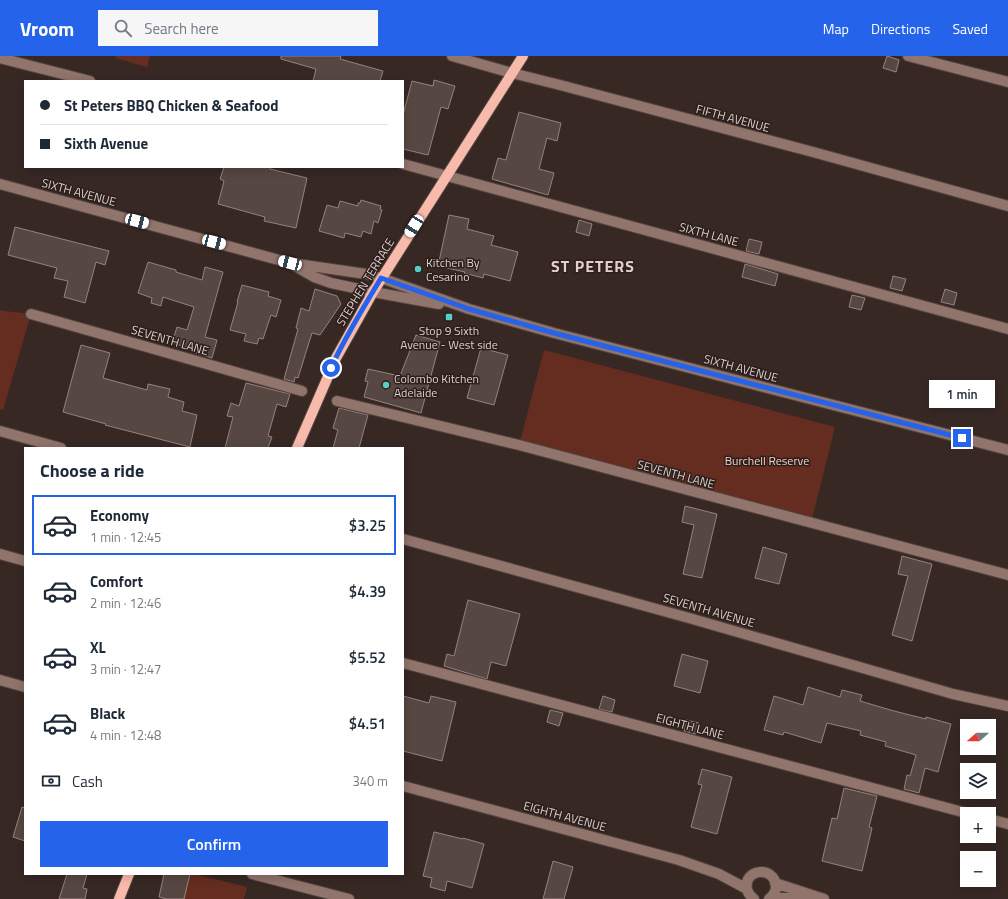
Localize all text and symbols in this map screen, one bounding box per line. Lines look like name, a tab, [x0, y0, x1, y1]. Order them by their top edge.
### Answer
search box	[98, 10, 378, 46]
text: Vroom	[20, 14, 74, 43]
icon: search	[112, 17, 134, 39]
text: Search here	[144, 17, 219, 40]
text: Map	[823, 18, 849, 39]
text: Directions	[871, 18, 930, 39]
text: Saved	[952, 18, 988, 39]
text: St Peters BBQ Chicken & Seafood	[64, 94, 278, 117]
street label: FIFTH AVENUE	[694, 99, 772, 137]
text: Sixth Avenue	[64, 132, 148, 155]
street label: SIXTH AVENUE	[40, 173, 119, 211]
car	[124, 212, 150, 230]
car	[403, 213, 425, 239]
street label: SIXTH LANE	[677, 217, 741, 251]
car	[201, 233, 227, 251]
street label: STEPHEN TERRACE	[331, 234, 399, 330]
place label: Kitchen By Cesarino	[426, 253, 480, 286]
car	[277, 254, 303, 272]
district label: ST PETERS	[551, 254, 635, 278]
marker: Kitchen By Cesarino	[413, 264, 423, 274]
marker: Stop 9 Sixth Avenue - West side	[444, 312, 454, 322]
street label: SEVENTH LANE	[129, 320, 211, 360]
place label: Stop 9 Sixth Avenue - West side	[400, 321, 498, 354]
street label: SIXTH AVENUE	[702, 349, 781, 387]
route start	[322, 359, 340, 377]
place label: Colombo Kitchen Adelaide	[394, 369, 479, 402]
marker: Colombo Kitchen Adelaide	[381, 380, 391, 390]
callout: 1 min	[929, 380, 995, 408]
text: 1 min	[946, 384, 978, 404]
route end	[953, 429, 971, 447]
park label: Burchell Reserve	[725, 451, 809, 470]
street label: SEVENTH LANE	[635, 455, 717, 494]
text: Choose a ride	[40, 457, 144, 484]
text: Economy	[90, 504, 149, 527]
icon: car	[42, 507, 78, 543]
text: $3.25	[349, 514, 386, 537]
text: 1 min · 12:45	[90, 527, 161, 547]
text: Comfort	[90, 570, 143, 593]
icon: car	[42, 573, 78, 609]
text: $4.39	[349, 580, 386, 603]
street label: SEVENTH AVENUE	[661, 588, 758, 632]
text: 2 min · 12:46	[90, 593, 161, 613]
text: XL	[90, 636, 106, 659]
icon: car	[42, 639, 78, 675]
text: $5.52	[349, 646, 386, 669]
text: 3 min · 12:47	[90, 659, 161, 679]
text: Black	[90, 702, 125, 725]
icon: car	[42, 705, 78, 741]
street label: EIGHTH LANE	[654, 708, 727, 744]
text: $4.51	[349, 712, 386, 735]
north arrow	[960, 719, 996, 755]
map controls	[960, 719, 996, 887]
text: 4 min · 12:48	[90, 725, 161, 745]
button: layers	[960, 763, 996, 799]
icon: cash	[40, 770, 62, 792]
text: Cash	[72, 770, 103, 793]
text: 340 m	[352, 771, 388, 791]
street label: EIGHTH AVENUE	[521, 796, 609, 836]
button: +	[960, 807, 996, 843]
button: Confirm	[40, 821, 388, 867]
button: −	[960, 851, 996, 887]

